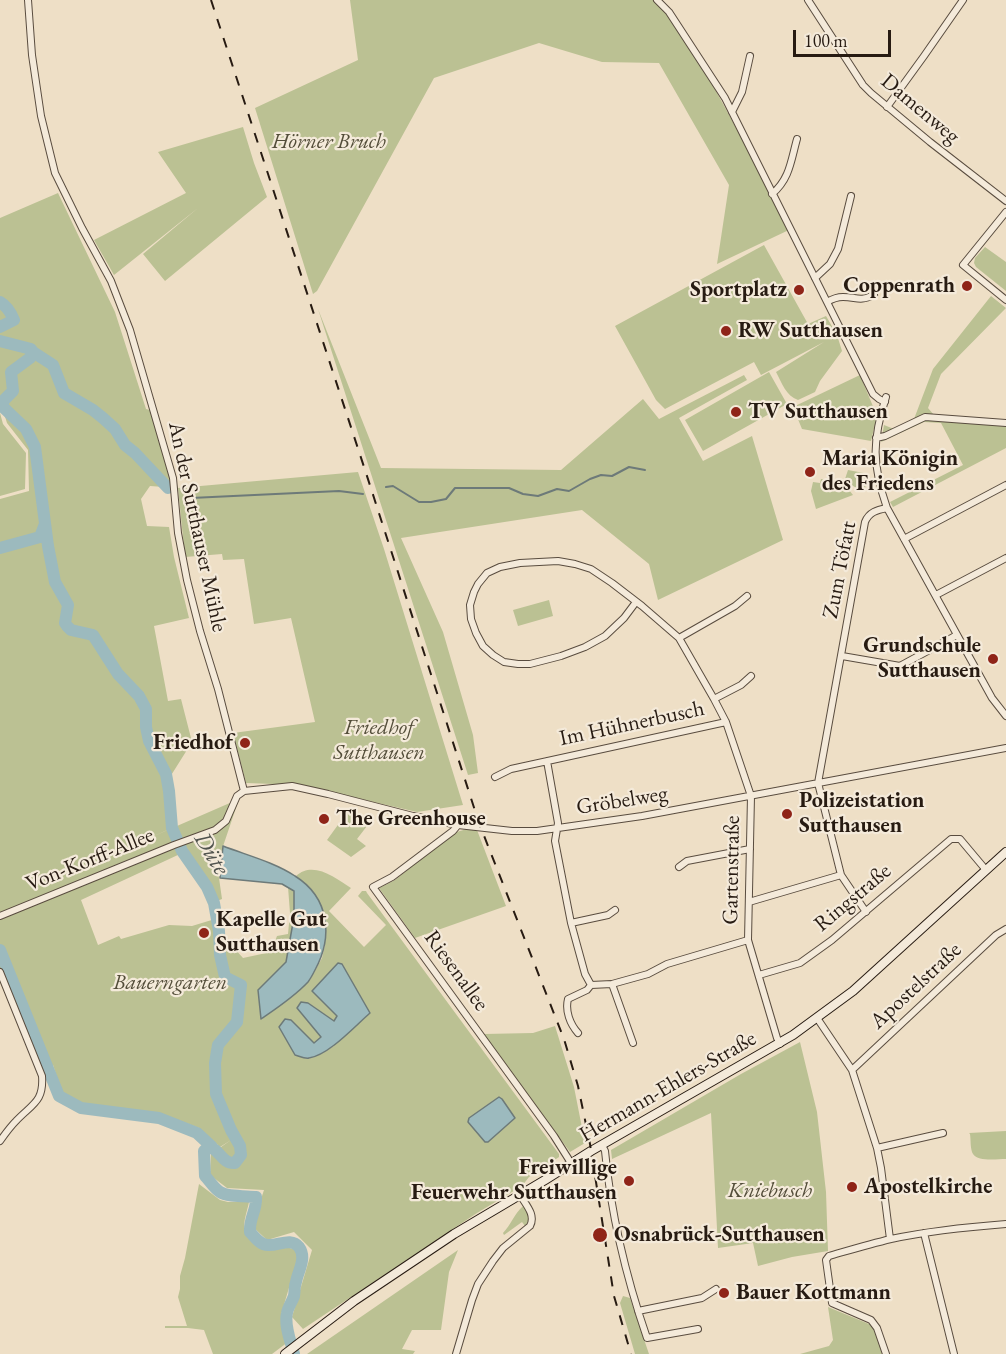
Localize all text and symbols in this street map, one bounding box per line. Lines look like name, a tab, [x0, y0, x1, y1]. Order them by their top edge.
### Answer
scale bar	[796, 18, 894, 56]
text: 100 m	[804, 29, 848, 52]
street label: Damenweg	[875, 68, 965, 150]
park label: Hörner Bruch	[272, 129, 386, 155]
place label: Coppenrath	[843, 273, 955, 299]
place label: Sportplatz	[690, 277, 787, 303]
marker: Coppenrath	[960, 279, 974, 293]
marker: Sportplatz	[792, 283, 806, 297]
place label: RW Sutthausen	[738, 318, 883, 344]
marker: RW Sutthausen	[719, 324, 733, 338]
place label: TV Sutthausen	[748, 399, 888, 425]
marker: TV Sutthausen	[729, 405, 743, 419]
street label: An der Sutthauser Mühle	[162, 420, 232, 634]
place label: Maria Königin des Friedens	[822, 446, 958, 498]
marker: Maria Königin des Friedens	[803, 465, 817, 479]
street label: Zum Töfatt	[818, 519, 862, 621]
place label: Grundschule Sutthausen	[863, 633, 981, 684]
marker: Grundschule Sutthausen	[986, 652, 1000, 666]
street label: Im Hühnerbusch	[557, 696, 707, 752]
park label: Friedhof Sutthausen	[333, 715, 425, 766]
place label: Friedhof	[153, 730, 233, 756]
marker: Friedhof	[238, 736, 252, 750]
street label: Gröbelweg	[574, 781, 670, 821]
place label: Polizeistation Sutthausen	[799, 788, 925, 840]
place label: The Greenhouse	[336, 806, 486, 832]
marker: Polizeistation Sutthausen	[780, 807, 794, 821]
marker: The Greenhouse	[317, 812, 331, 826]
street label: Gartenstraße	[718, 815, 746, 925]
street label: Von-Korff-Allee	[22, 822, 158, 898]
water label: Düte	[187, 827, 235, 881]
street label: Ringstraße	[809, 858, 897, 938]
place label: Kapelle Gut Sutthausen	[216, 907, 326, 958]
marker: Kapelle Gut Sutthausen	[197, 926, 211, 940]
street label: Riesenallee	[418, 926, 494, 1016]
street label: Apostelstraße	[865, 937, 967, 1035]
park label: Bauerngarten	[113, 970, 227, 996]
street label: Hermann-Ehlers-Straße	[575, 1026, 761, 1148]
place label: Freiwillige Feuerwehr Sutthausen	[411, 1155, 617, 1206]
marker: Freiwillige Feuerwehr Sutthausen	[622, 1174, 636, 1188]
place label: Apostelkirche	[864, 1174, 992, 1200]
park label: Kniebusch	[728, 1178, 812, 1204]
marker: Apostelkirche	[845, 1180, 859, 1194]
place label: Osnabrück-Sutthausen	[614, 1222, 825, 1248]
marker: Osnabrück-Sutthausen	[591, 1226, 609, 1244]
place label: Bauer Kottmann	[736, 1280, 891, 1306]
marker: Bauer Kottmann	[717, 1286, 731, 1300]

